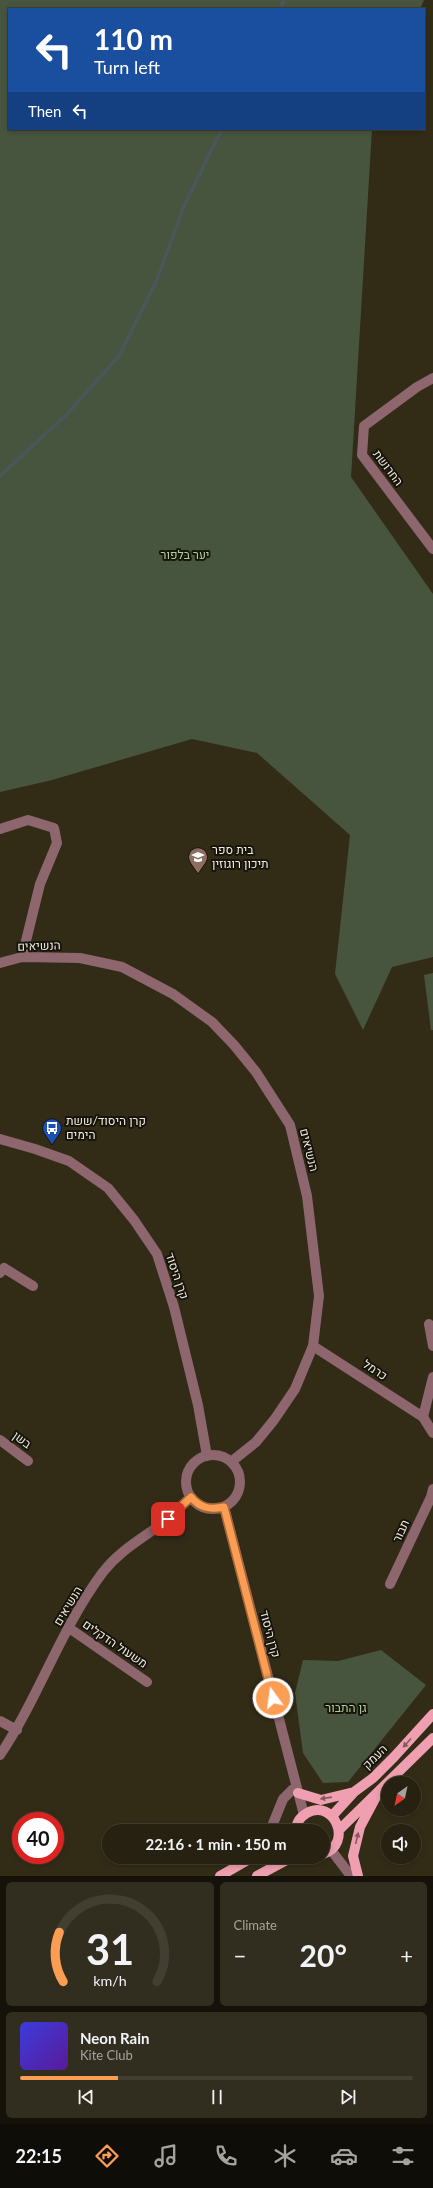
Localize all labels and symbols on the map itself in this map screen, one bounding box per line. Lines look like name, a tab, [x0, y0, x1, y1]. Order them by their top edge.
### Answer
street label: החרושת	[370, 447, 407, 489]
park label: יער בלפור	[161, 547, 209, 562]
place label: בית ספר תיכון רוגוזין	[212, 842, 269, 871]
school or university icon: בית ספר תיכון רוגוזין	[187, 846, 209, 874]
street label: הנשיאים	[17, 937, 61, 954]
place label: קרן היסוד/ששת הימים	[66, 1113, 146, 1142]
bus stop icon: קרן היסוד/ששת הימים	[41, 1117, 63, 1145]
street label: הנשיאים	[297, 1127, 322, 1173]
street label: קרן היסוד	[163, 1251, 192, 1301]
street label: כרמל	[360, 1356, 390, 1383]
street label: בשן	[10, 1428, 35, 1452]
pin	[151, 1502, 185, 1536]
street label: תבור	[389, 1517, 412, 1544]
street label: הנשיאים	[50, 1583, 85, 1628]
street label: קרן היסוד	[257, 1609, 284, 1659]
street label: משעול הדקלים	[80, 1616, 151, 1671]
position arrow	[252, 1677, 294, 1719]
park label: גן התבור	[325, 1700, 367, 1715]
one-way arrow	[402, 1738, 412, 1748]
street label: העמק	[359, 1741, 390, 1772]
north arrow	[381, 1776, 421, 1816]
one-way arrow	[320, 1795, 332, 1801]
speed limit sign: 40	[12, 1812, 64, 1864]
one-way arrow	[355, 1832, 361, 1844]

